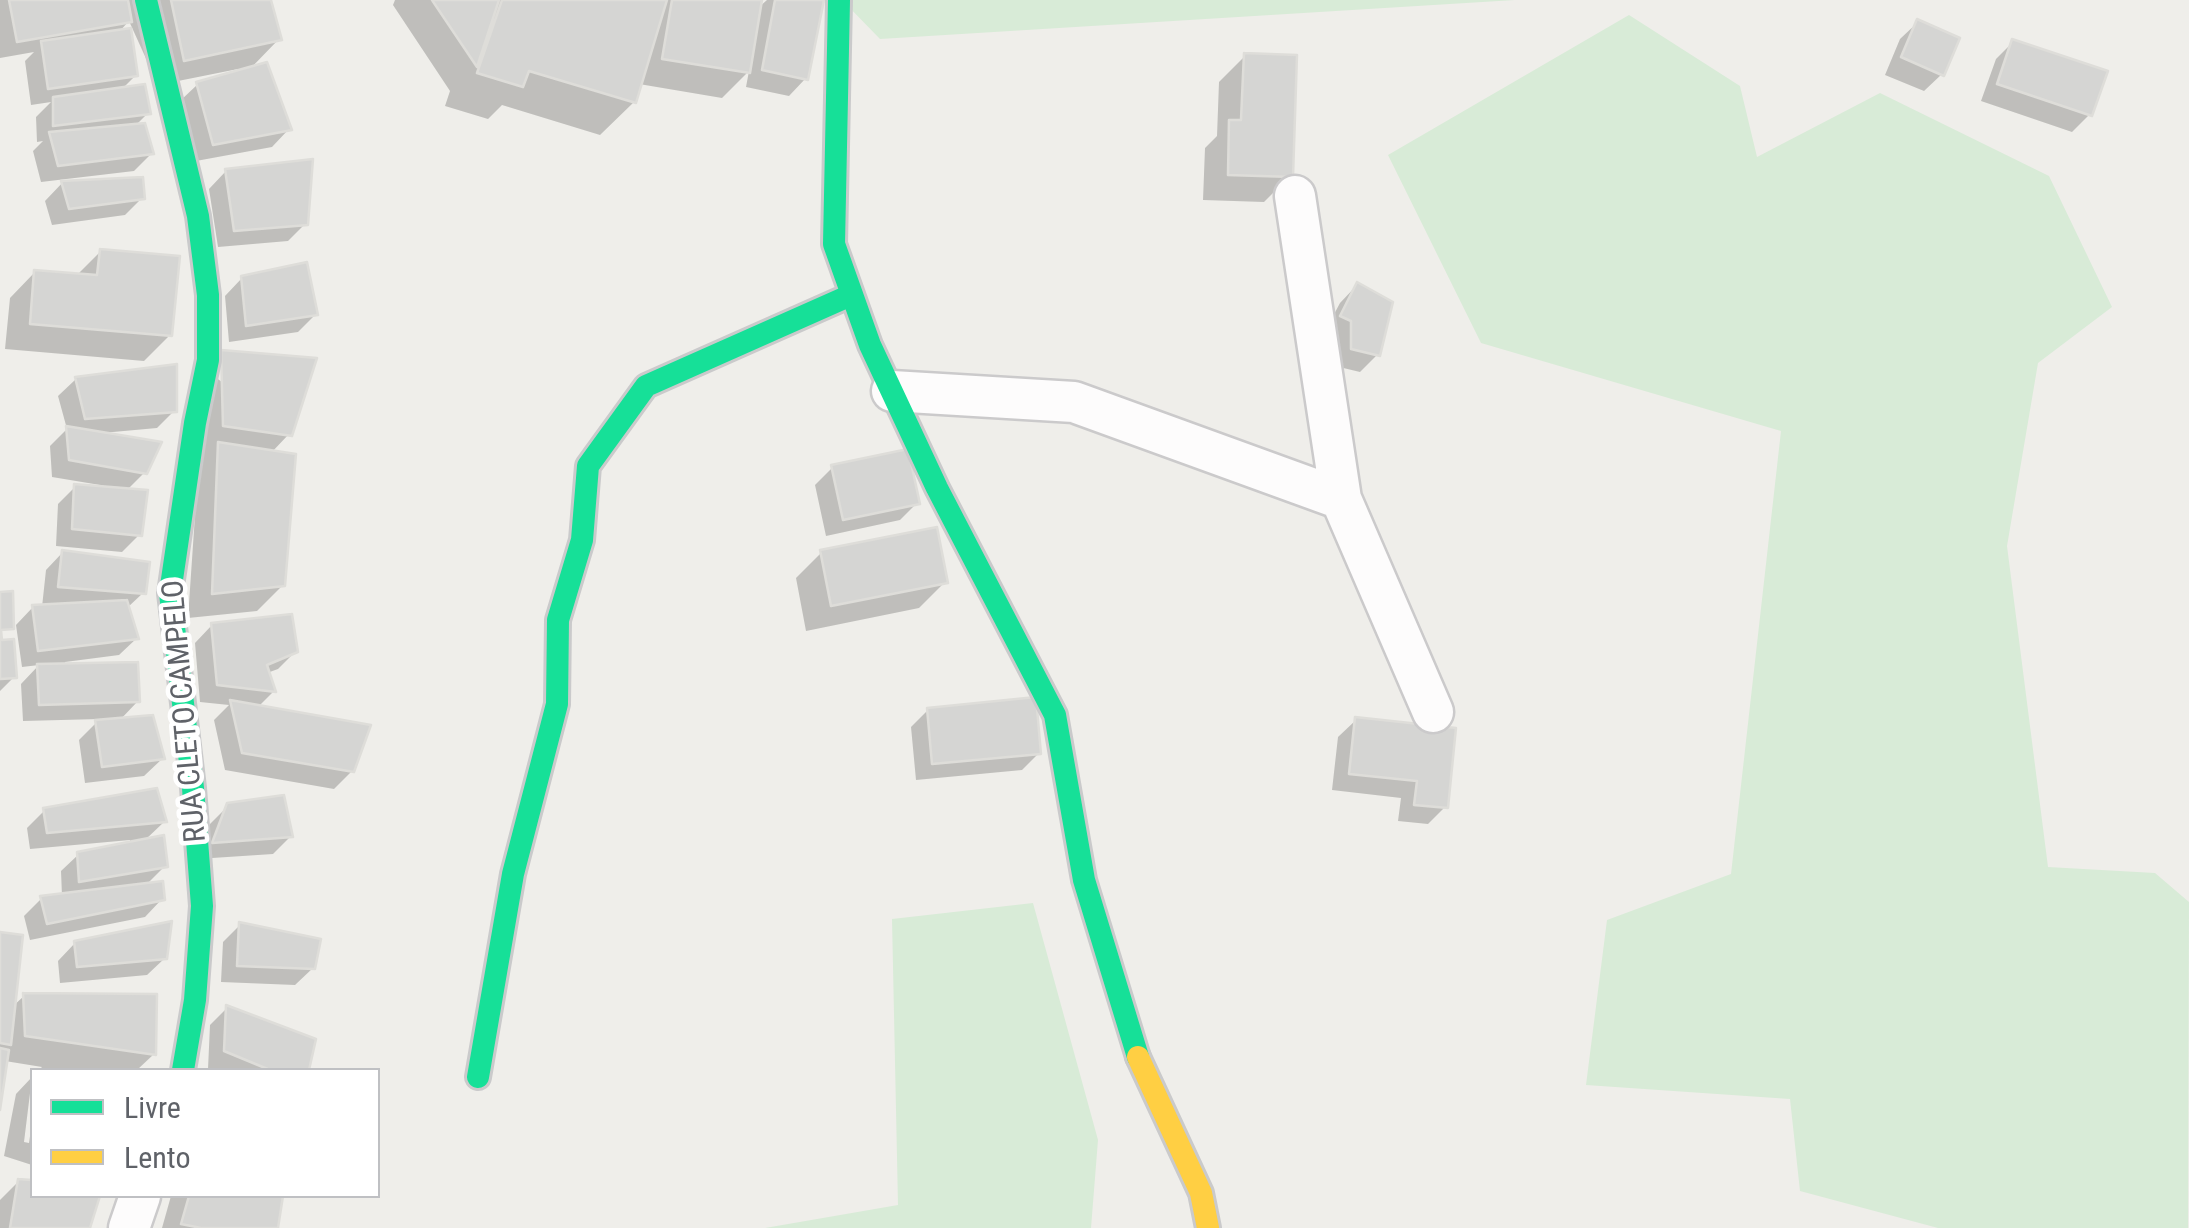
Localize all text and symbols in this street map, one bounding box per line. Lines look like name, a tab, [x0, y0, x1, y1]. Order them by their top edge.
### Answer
street label: RUA CLETO CAMPELO	[157, 578, 215, 844]
legend	[30, 1068, 380, 1198]
text: Livre	[124, 1090, 181, 1125]
text: Lento	[124, 1140, 191, 1175]

